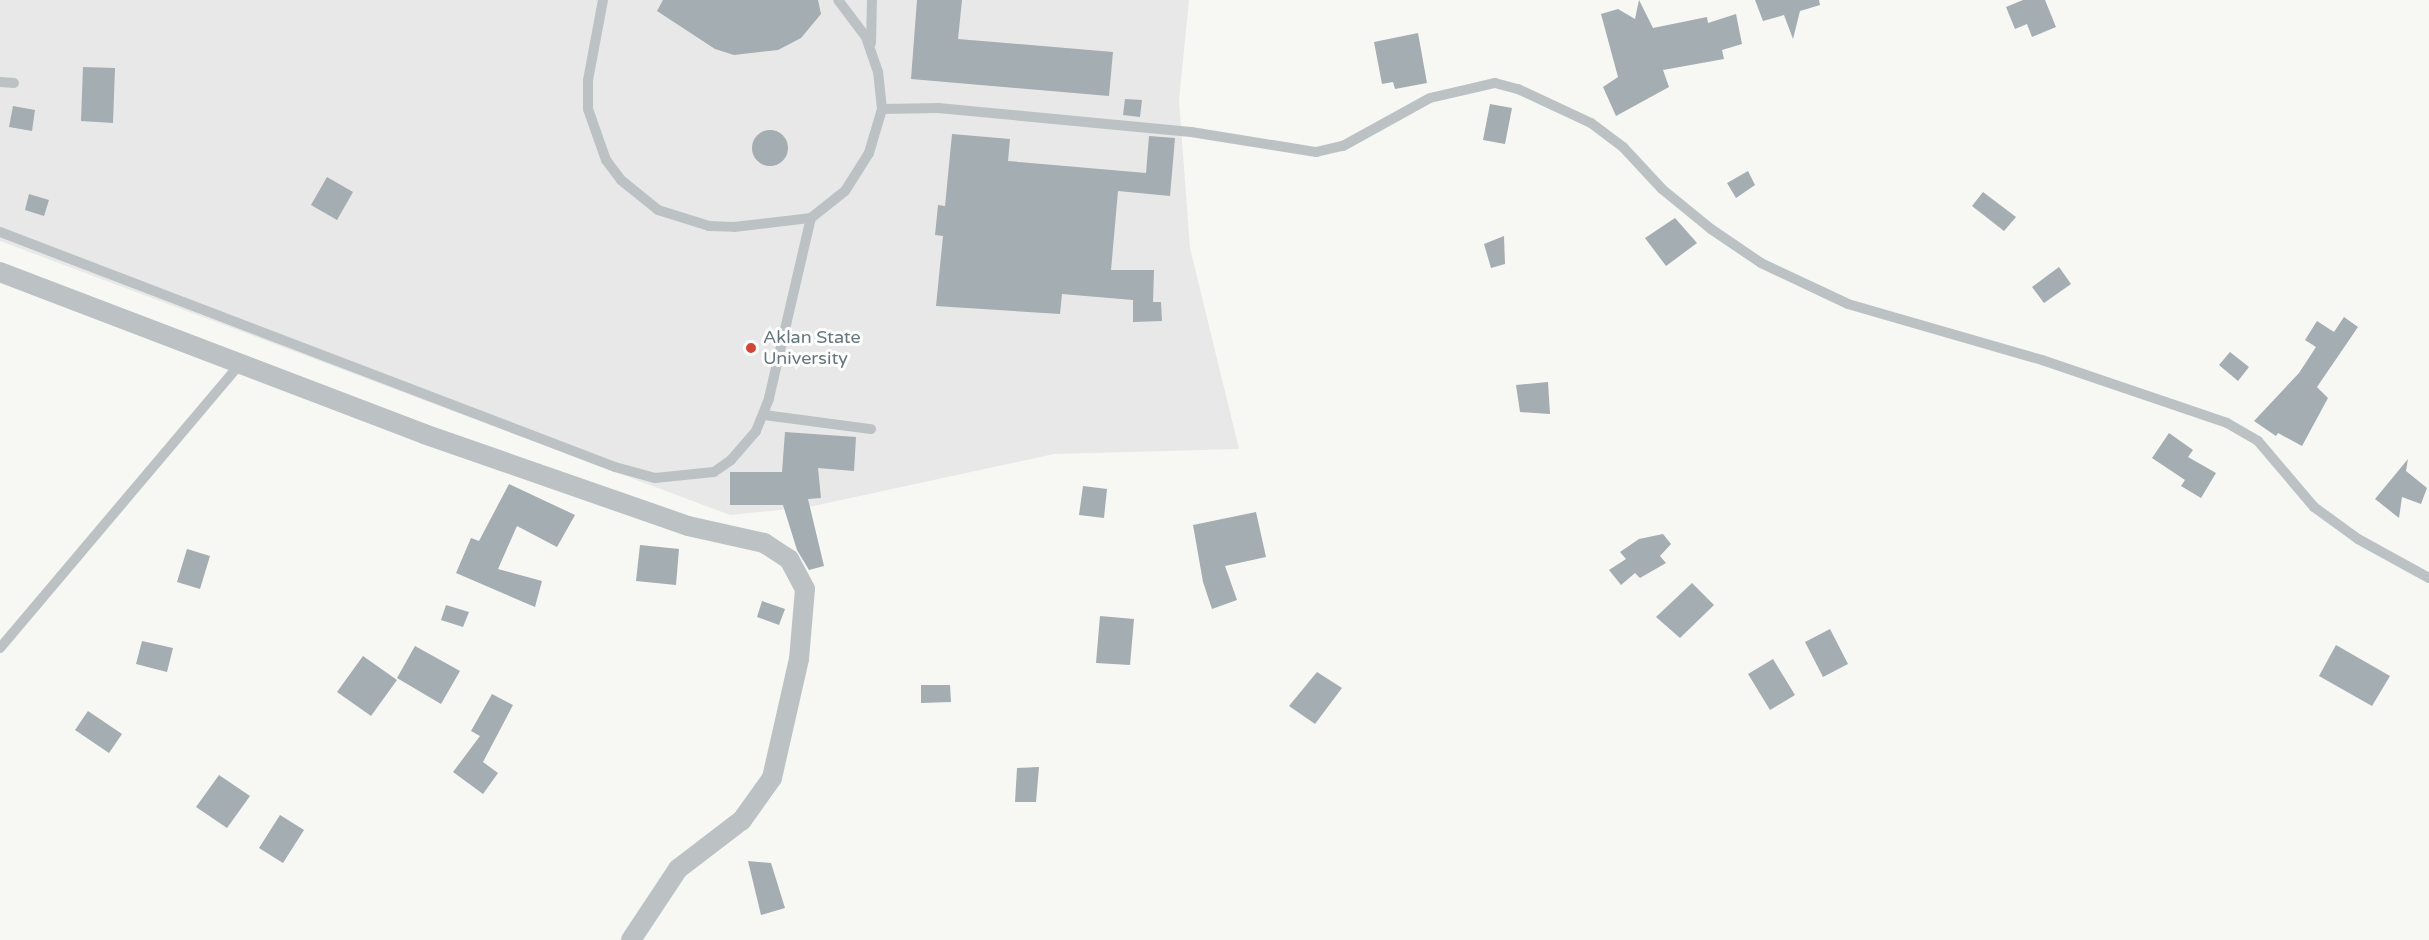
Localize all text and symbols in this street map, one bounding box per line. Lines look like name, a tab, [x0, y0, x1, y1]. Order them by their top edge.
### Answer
place label: Aklan State University	[763, 327, 861, 370]
marker: Aklan State University	[744, 341, 758, 355]

